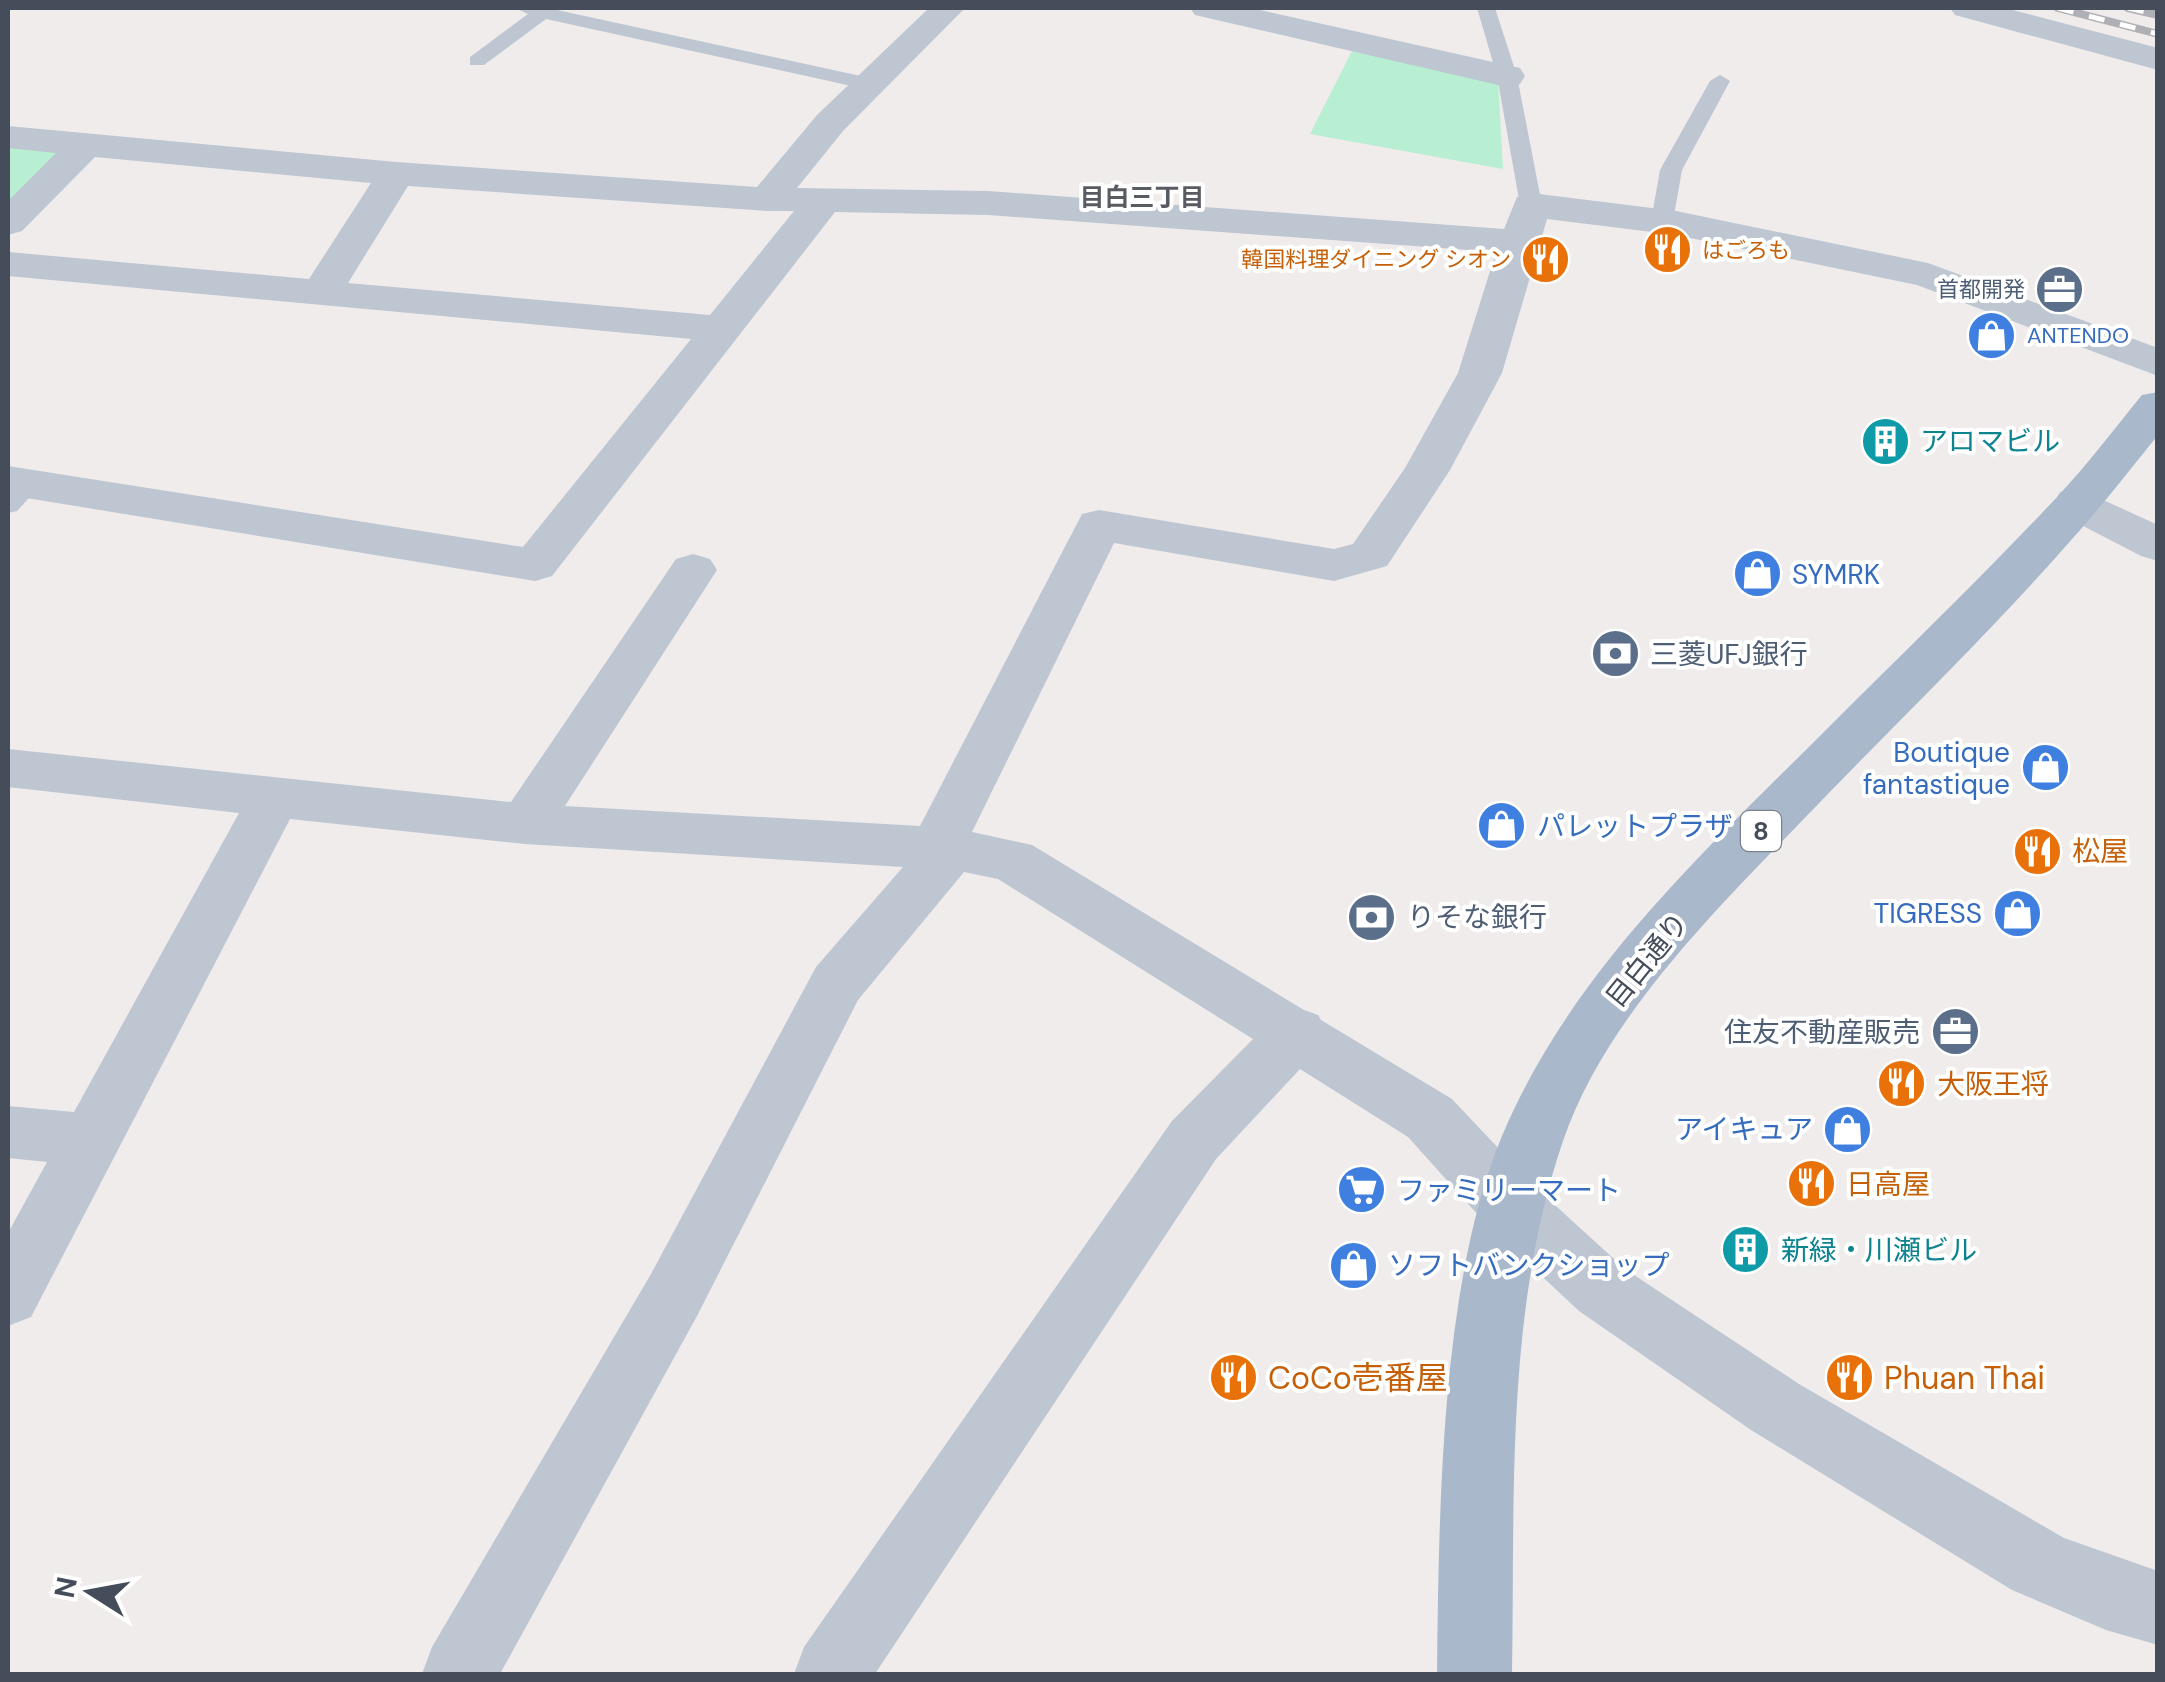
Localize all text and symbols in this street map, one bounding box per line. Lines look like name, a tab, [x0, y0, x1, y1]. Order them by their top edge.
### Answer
district label: 目白三丁目	[1079, 181, 1205, 214]
restaurant icon: はごろも	[1641, 224, 1693, 276]
restaurant icon: 韓国料理ダイニング シオン	[1520, 233, 1572, 285]
place label: はごろも	[1702, 236, 1790, 265]
place label: 韓国料理ダイニング シオン	[1241, 245, 1511, 274]
office icon: 首都開発	[2034, 263, 2086, 315]
place label: 首都開発	[1937, 275, 2025, 304]
shop icon: ANTENDO	[1966, 309, 2018, 361]
place label: ANTENDO	[2027, 321, 2129, 350]
building icon: アロマビル	[1859, 415, 1911, 467]
place label: アロマビル	[1920, 423, 2060, 460]
shop icon: SYMRK	[1731, 548, 1783, 600]
place label: SYMRK	[1792, 556, 1880, 593]
bank icon: 三菱UFJ銀行	[1589, 628, 1641, 680]
place label: 三菱UFJ銀行	[1650, 636, 1808, 673]
place label: Boutique fantastique	[1863, 734, 2010, 803]
shop icon: Boutique fantastique	[2019, 742, 2071, 794]
shop icon: パレットプラザ	[1476, 800, 1528, 852]
place label: パレットプラザ	[1537, 808, 1733, 845]
road number: 8	[1741, 811, 1781, 851]
restaurant icon: 松屋	[2011, 825, 2063, 877]
place label: 松屋	[2072, 833, 2128, 870]
shop icon: TIGRESS	[1991, 887, 2043, 939]
bank icon: りそな銀行	[1346, 891, 1398, 943]
place label: TIGRESS	[1874, 895, 1982, 932]
place label: りそな銀行	[1407, 899, 1547, 936]
street label: 目白通り	[1597, 905, 1697, 1015]
office icon: 住友不動産販売	[1929, 1006, 1981, 1058]
place label: 住友不動産販売	[1724, 1014, 1920, 1051]
restaurant icon: 大阪王将	[1876, 1058, 1928, 1110]
place label: 大阪王将	[1937, 1066, 2049, 1103]
shop icon: アイキュア	[1822, 1103, 1874, 1155]
place label: アイキュア	[1675, 1111, 1813, 1148]
restaurant icon: 日高屋	[1785, 1158, 1837, 1210]
supermarket icon: ファミリーマート	[1336, 1164, 1388, 1216]
place label: 日高屋	[1846, 1166, 1930, 1203]
place label: ファミリーマート	[1397, 1172, 1621, 1209]
building icon: 新緑・川瀬ビル	[1720, 1224, 1772, 1276]
place label: 新緑・川瀬ビル	[1781, 1232, 1977, 1269]
shop icon: ソフトバンクショップ	[1327, 1239, 1379, 1291]
place label: ソフトバンクショップ	[1388, 1247, 1669, 1284]
restaurant icon: CoCo壱番屋	[1207, 1352, 1259, 1404]
restaurant icon: Phuan Thai	[1823, 1352, 1875, 1404]
place label: CoCo壱番屋	[1268, 1357, 1448, 1399]
place label: Phuan Thai	[1884, 1357, 2045, 1399]
north arrow	[40, 1542, 140, 1642]
text: N	[46, 1574, 86, 1601]

